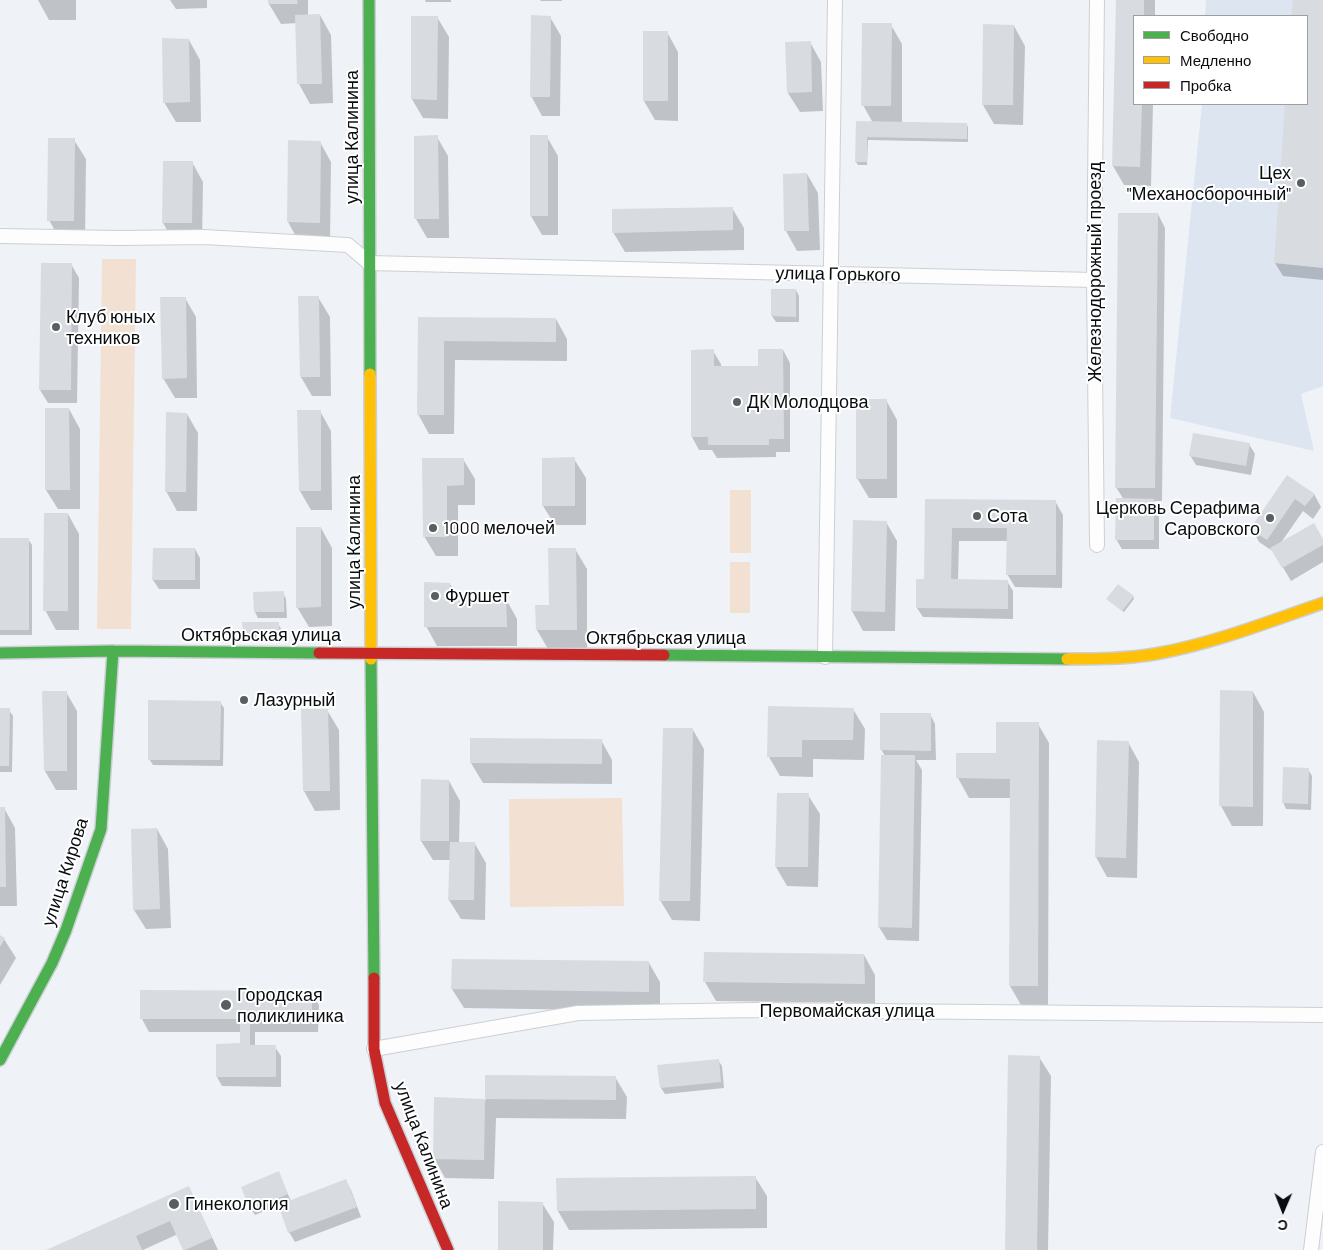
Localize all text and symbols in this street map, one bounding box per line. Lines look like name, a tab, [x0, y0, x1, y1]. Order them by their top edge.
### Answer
legend	[1133, 15, 1308, 105]
text: Свободно	[1180, 26, 1249, 44]
text: Медленно	[1180, 51, 1251, 69]
street label: улица Калинина	[341, 70, 363, 204]
text: Пробка	[1180, 76, 1231, 94]
street label: Железнодорожный проезд	[1084, 162, 1106, 382]
place label: Цех "Механосборочный"	[1127, 162, 1291, 204]
marker: Цех "Механосборочный"	[1295, 177, 1307, 189]
street label: улица Горького	[775, 262, 901, 286]
place label: Клуб юных техников	[66, 306, 155, 348]
marker: Клуб юных техников	[50, 321, 62, 333]
place label: ДК Молодцова	[747, 391, 868, 413]
marker: ДК Молодцова	[731, 396, 743, 408]
street label: улица Калинина	[343, 475, 365, 609]
place label: Церковь Серафима Саровского	[1096, 497, 1260, 540]
place label: Сота	[987, 505, 1028, 527]
marker: Сота	[971, 510, 983, 522]
marker: Церковь Серафима Саровского	[1264, 512, 1276, 524]
place label: 1000 мелочей	[443, 517, 555, 539]
marker: 1000 мелочей	[427, 522, 439, 534]
place label: Фуршет	[445, 585, 510, 607]
marker: Фуршет	[429, 590, 441, 602]
street label: Октябрьская улица	[181, 624, 341, 646]
street label: Октябрьская улица	[586, 627, 746, 649]
place label: Лазурный	[254, 689, 335, 711]
marker: Лазурный	[238, 694, 250, 706]
street label: улица Кирова	[37, 815, 93, 929]
place label: Городская поликлиника	[237, 984, 344, 1026]
marker: Городская поликлиника	[219, 998, 233, 1012]
street label: Первомайская улица	[760, 1000, 934, 1022]
street label: улица Калинина	[390, 1079, 458, 1211]
north arrow	[1258, 1185, 1308, 1235]
place label: Гинекология	[185, 1193, 289, 1215]
marker: Гинекология	[167, 1197, 181, 1211]
text: С	[1278, 1217, 1288, 1234]

